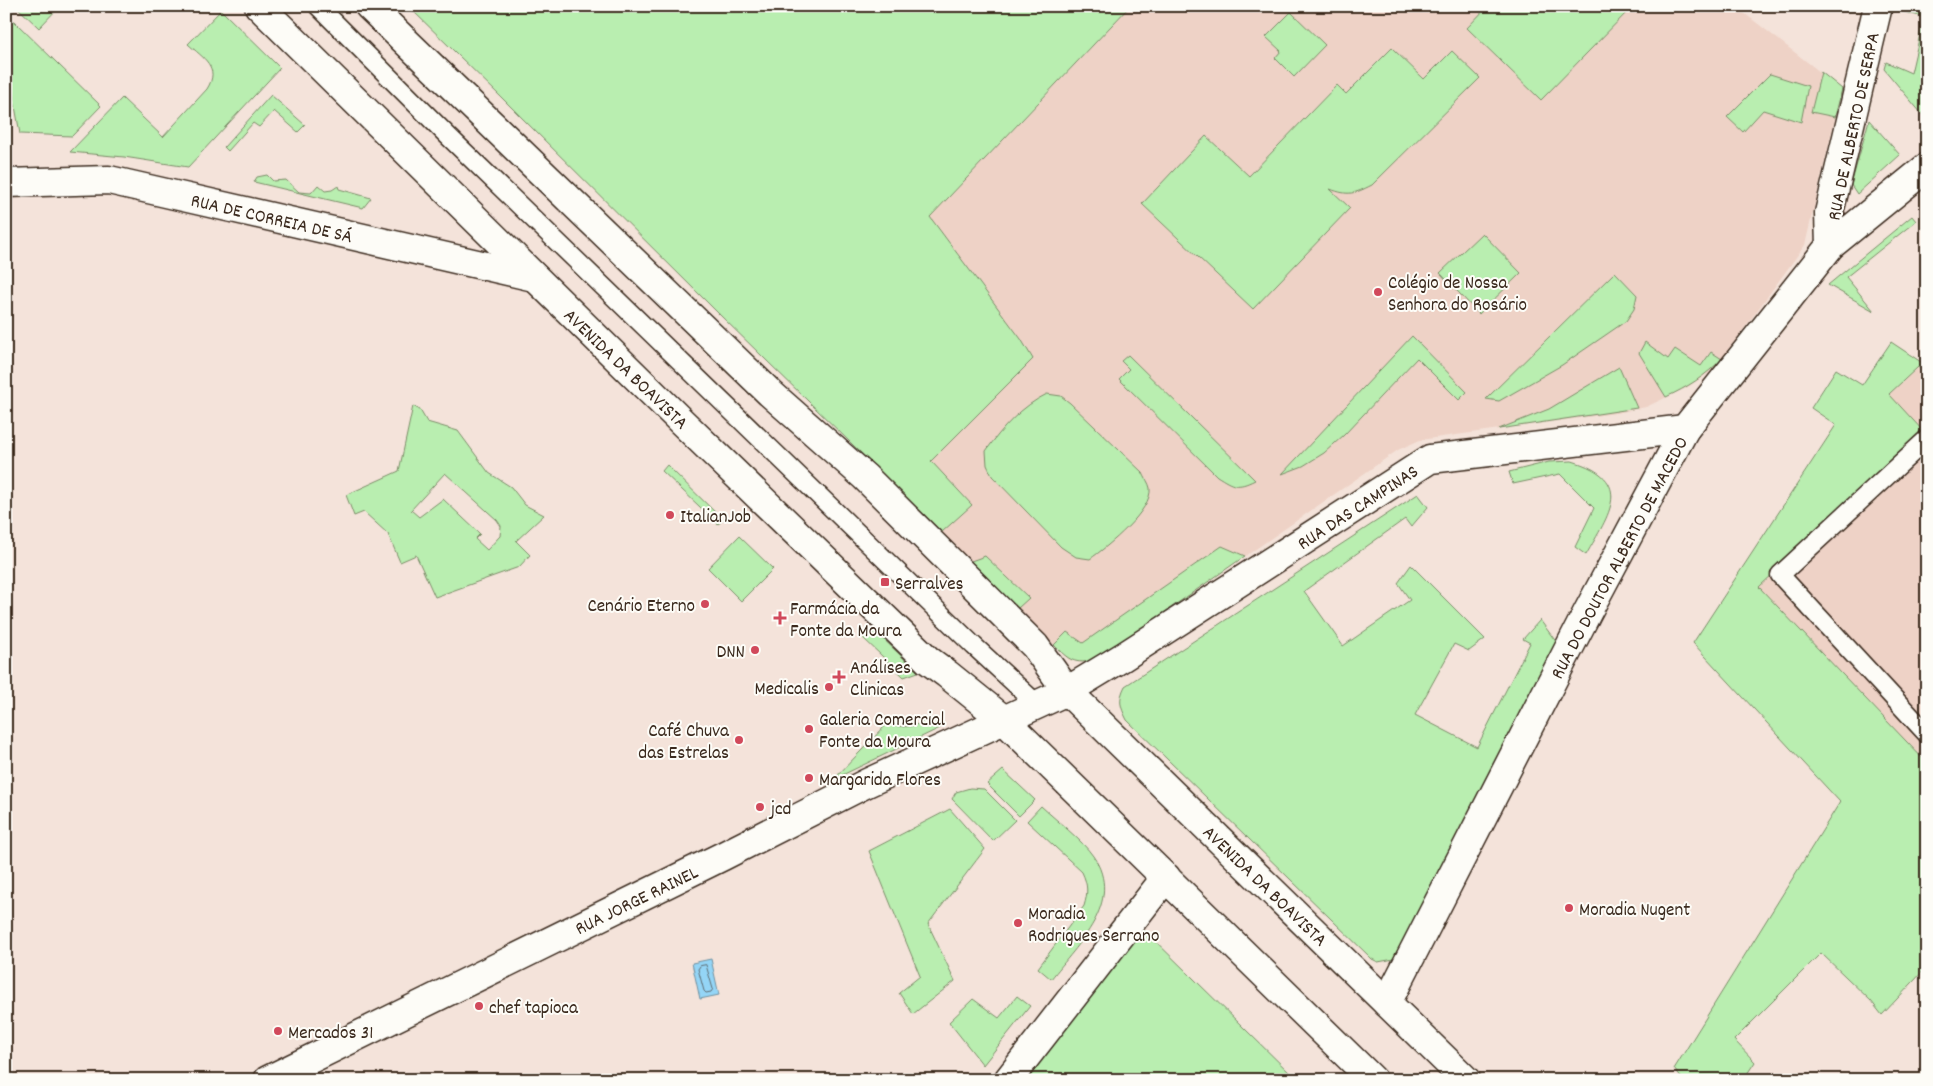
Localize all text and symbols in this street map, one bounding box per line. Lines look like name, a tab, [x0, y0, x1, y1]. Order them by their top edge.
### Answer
street label: RUA DE ALBERTO DE SERPA	[1822, 30, 1889, 223]
street label: RUA DE CORREIA DE SÁ	[188, 189, 355, 252]
place label: Colégio de Nossa Senhora do Rosário	[1388, 271, 1527, 320]
marker: Colégio de Nossa Senhora do Rosário	[1372, 286, 1384, 298]
street label: AVENIDA DA BOAVISTA	[556, 304, 693, 437]
street label: RUA DO DOUTOR ALBERTO DE MACEDO	[1546, 433, 1697, 685]
street label: RUA DAS CAMPINAS	[1293, 460, 1425, 558]
place label: ItalianJob	[680, 505, 751, 532]
marker: ItalianJob	[664, 509, 676, 521]
place label: Serralves	[895, 572, 964, 599]
marker: Serralves	[879, 576, 891, 588]
place label: Cenário Eterno	[587, 594, 695, 621]
place label: Farmácia da Fonte da Moura	[790, 597, 902, 646]
marker: Cenário Eterno	[699, 598, 711, 610]
marker: Farmácia da Fonte da Moura	[774, 612, 786, 624]
place label: DNN	[716, 640, 745, 667]
marker: DNN	[749, 644, 761, 656]
place label: Análises Clinicas	[850, 656, 911, 705]
marker: Análises Clinicas	[832, 670, 846, 684]
place label: Medicalis	[755, 677, 819, 704]
marker: Medicalis	[823, 681, 835, 693]
place label: Galeria Comercial Fonte da Moura	[819, 708, 946, 757]
place label: Café Chuva das Estrelas	[638, 719, 730, 768]
marker: Galeria Comercial Fonte da Moura	[803, 723, 815, 735]
marker: Café Chuva das Estrelas	[733, 734, 745, 746]
place label: Margarida Flores	[819, 768, 941, 795]
marker: Margarida Flores	[803, 772, 815, 784]
place label: jcd	[768, 797, 792, 824]
marker: jcd	[754, 801, 766, 813]
street label: AVENIDA DA BOAVISTA	[1195, 821, 1332, 954]
street label: RUA JORGE RAINEL	[571, 861, 704, 944]
place label: Moradia Nugent	[1579, 898, 1690, 925]
place label: Moradia Rodrigues Serrano	[1028, 902, 1159, 951]
marker: Moradia Nugent	[1563, 902, 1575, 914]
marker: Moradia Rodrigues Serrano	[1012, 917, 1024, 929]
place label: chef tapioca	[489, 996, 579, 1023]
marker: chef tapioca	[473, 1000, 485, 1012]
place label: Mercados 31	[288, 1021, 373, 1048]
marker: Mercados 31	[272, 1025, 284, 1037]

